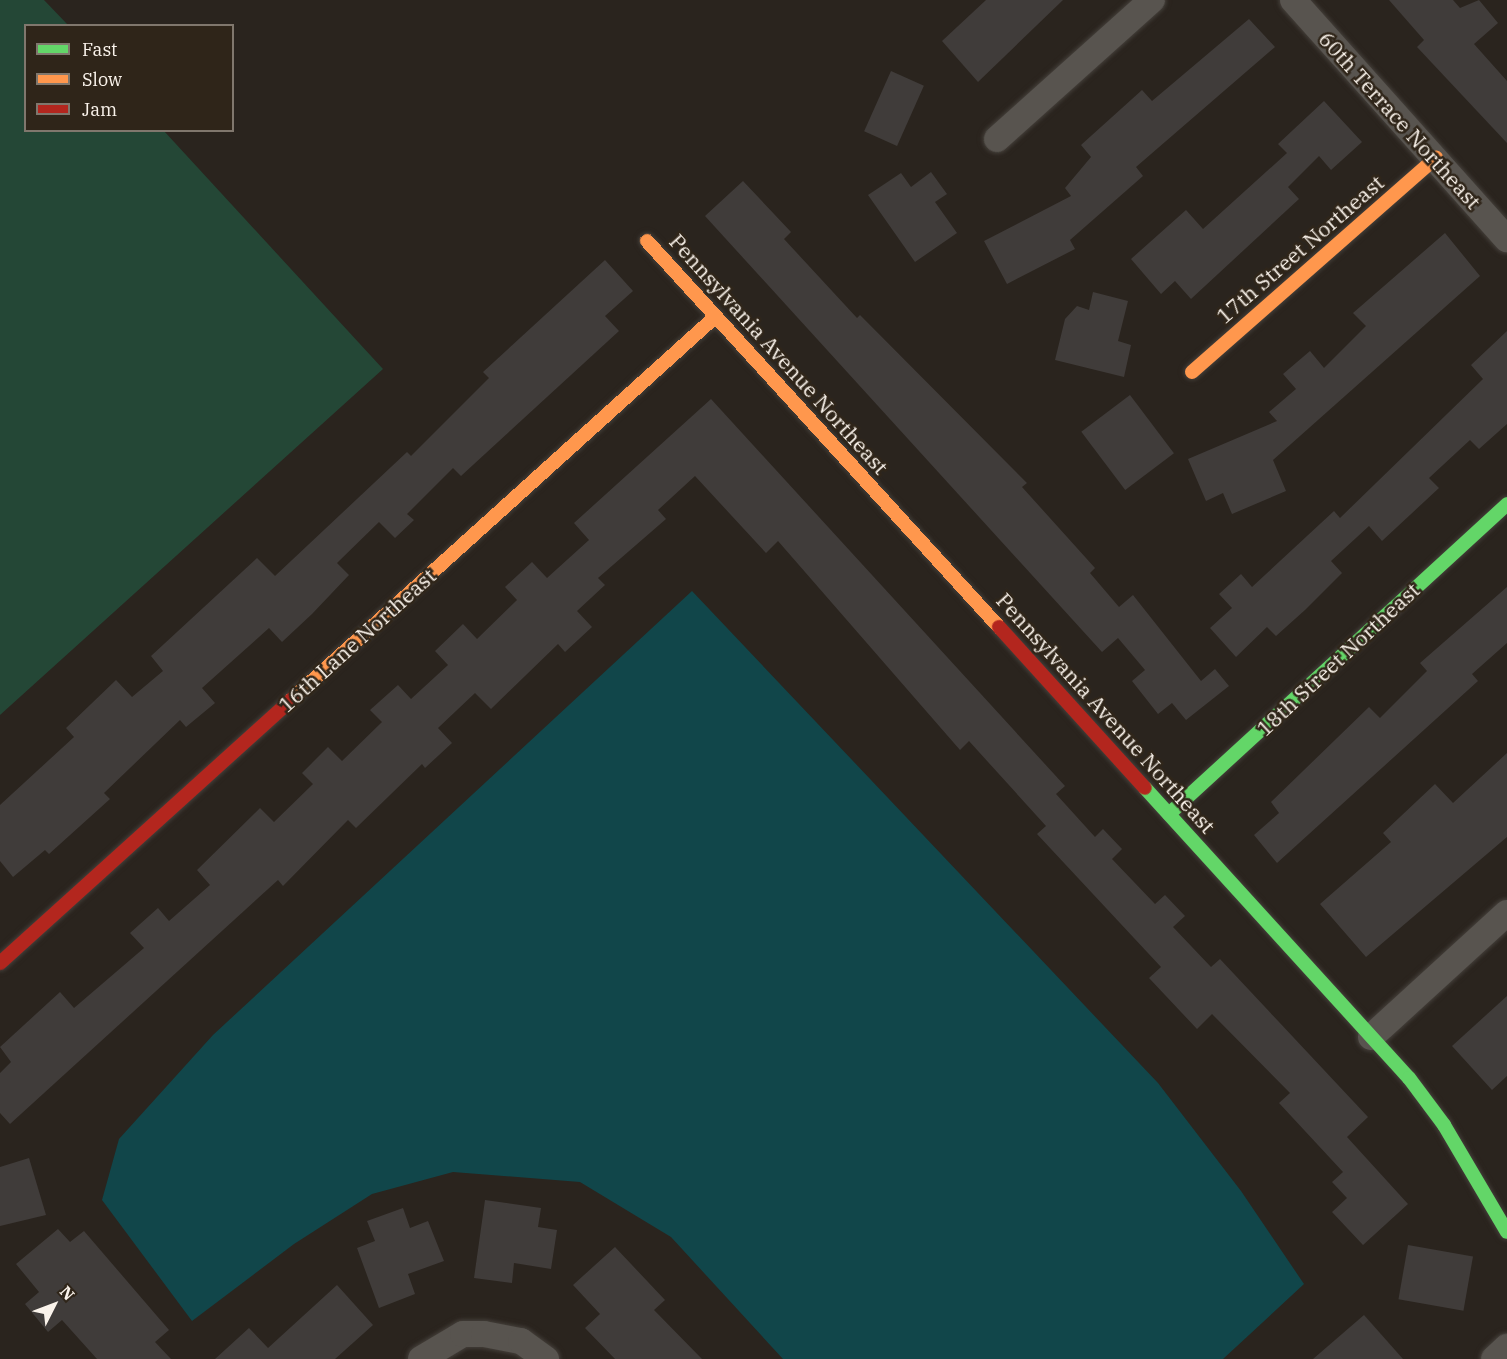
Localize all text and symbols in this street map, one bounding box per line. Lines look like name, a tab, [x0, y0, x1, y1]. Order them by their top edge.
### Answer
legend	[24, 24, 234, 132]
street label: 60th Terrace Northeast	[1314, 26, 1486, 214]
text: Fast	[82, 38, 117, 61]
text: Slow	[82, 68, 122, 91]
text: Jam	[82, 98, 117, 121]
street label: 17th Street Northeast	[1211, 170, 1389, 328]
street label: Pennsylvania Avenue Northeast	[664, 229, 894, 479]
street label: 16th Lane Northeast	[273, 563, 441, 717]
street label: 18th Street Northeast	[1252, 577, 1424, 741]
street label: Pennsylvania Avenue Northeast	[991, 588, 1221, 838]
north arrow	[24, 1275, 84, 1335]
text: N	[56, 1282, 79, 1304]

